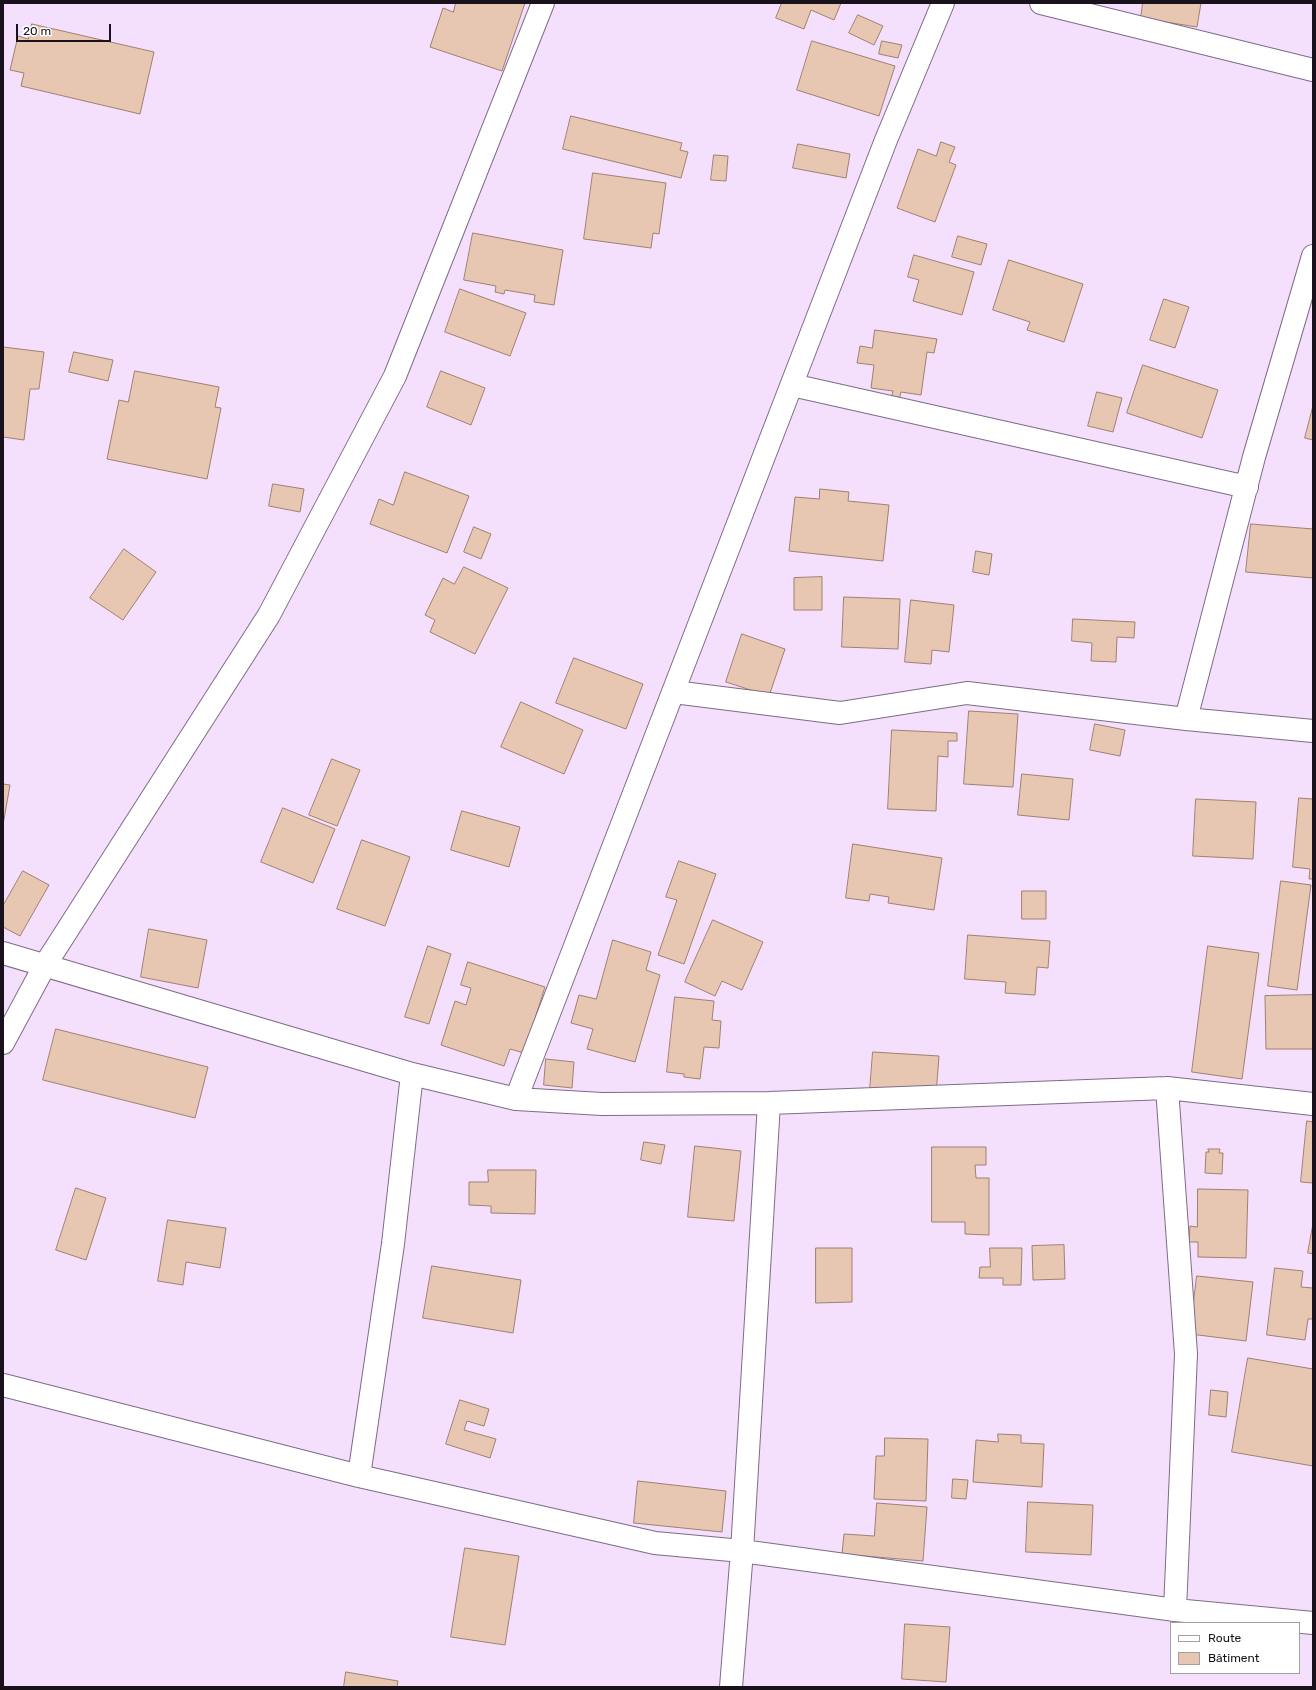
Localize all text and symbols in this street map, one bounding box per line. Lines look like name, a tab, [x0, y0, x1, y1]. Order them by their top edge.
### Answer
scale bar	[18, 16, 113, 42]
text: 20 m	[23, 24, 51, 38]
legend	[1170, 1622, 1300, 1674]
text: Route	[1208, 1631, 1241, 1645]
text: Bâtiment	[1208, 1651, 1259, 1665]

